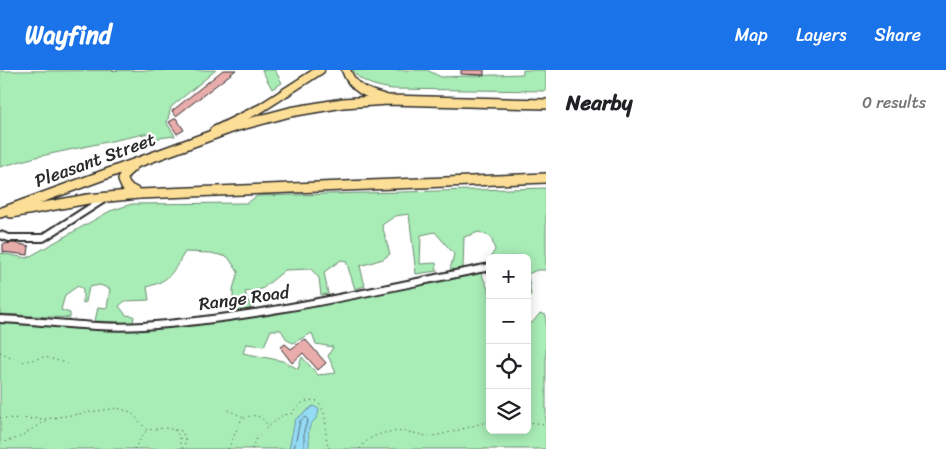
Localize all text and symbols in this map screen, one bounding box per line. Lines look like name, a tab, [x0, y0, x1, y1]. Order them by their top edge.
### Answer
text: Wayfind	[25, 14, 111, 56]
text: Map	[735, 19, 768, 51]
text: Layers	[796, 19, 847, 51]
text: Share	[875, 19, 921, 51]
text: Nearby	[566, 84, 632, 122]
text: 0 results	[862, 88, 926, 117]
street label: Pleasant Street	[30, 123, 160, 197]
map controls	[486, 254, 531, 434]
button: +	[486, 254, 531, 299]
street label: Range Road	[197, 276, 293, 320]
button: −	[486, 299, 531, 344]
button: locate	[486, 344, 531, 389]
button: layers	[486, 389, 531, 434]

